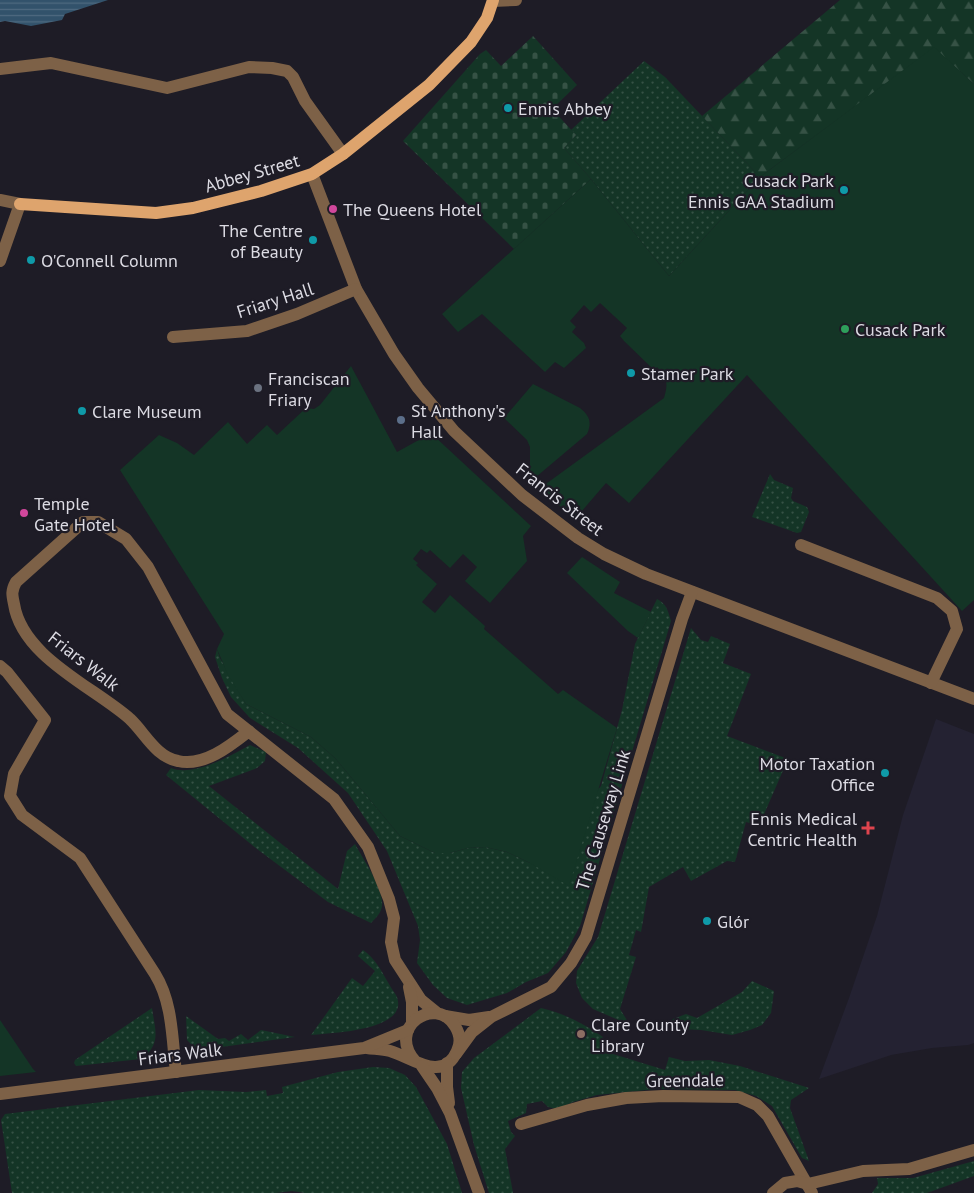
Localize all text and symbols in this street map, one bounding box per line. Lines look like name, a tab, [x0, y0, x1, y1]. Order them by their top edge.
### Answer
place label: Ennis Abbey	[518, 97, 612, 120]
marker: Ennis Abbey	[502, 102, 514, 114]
street label: Abbey Street	[202, 149, 302, 197]
place label: Cusack Park Ennis GAA Stadium	[688, 169, 834, 213]
marker: Cusack Park Ennis GAA Stadium	[838, 184, 850, 196]
place label: The Queens Hotel	[343, 198, 482, 221]
marker: The Queens Hotel	[327, 203, 339, 215]
place label: The Centre of Beauty	[219, 219, 304, 263]
marker: The Centre of Beauty	[307, 234, 319, 246]
place label: O'Connell Column	[41, 249, 178, 272]
marker: O'Connell Column	[25, 254, 37, 266]
street label: Friary Hall	[234, 277, 317, 323]
place label: Cusack Park	[855, 318, 946, 341]
marker: Cusack Park	[839, 323, 851, 335]
place label: Stamer Park	[641, 362, 734, 385]
place label: Franciscan Friary	[268, 367, 350, 411]
marker: Stamer Park	[625, 367, 637, 379]
marker: Franciscan Friary	[252, 382, 264, 394]
place label: St Anthony's Hall	[411, 399, 505, 443]
place label: Clare Museum	[92, 400, 202, 423]
marker: Clare Museum	[76, 405, 88, 417]
marker: St Anthony's Hall	[395, 414, 407, 426]
street label: Francis Street	[511, 457, 609, 541]
place label: Temple Gate Hotel	[34, 492, 117, 536]
marker: Temple Gate Hotel	[18, 507, 30, 519]
street label: Friars Walk	[44, 626, 125, 696]
street label: The Causeway Link	[571, 746, 635, 893]
place label: Motor Taxation Office	[760, 752, 875, 796]
marker: Motor Taxation Office	[879, 767, 891, 779]
place label: Ennis Medical Centric Health	[747, 807, 858, 851]
marker: Ennis Medical Centric Health	[861, 821, 875, 835]
place label: Glór	[717, 910, 749, 933]
marker: Glór	[701, 915, 713, 927]
place label: Clare County Library	[591, 1013, 689, 1057]
marker: Clare County Library	[575, 1028, 587, 1040]
street label: Friars Walk	[137, 1037, 224, 1071]
street label: Greendale	[646, 1068, 724, 1092]

